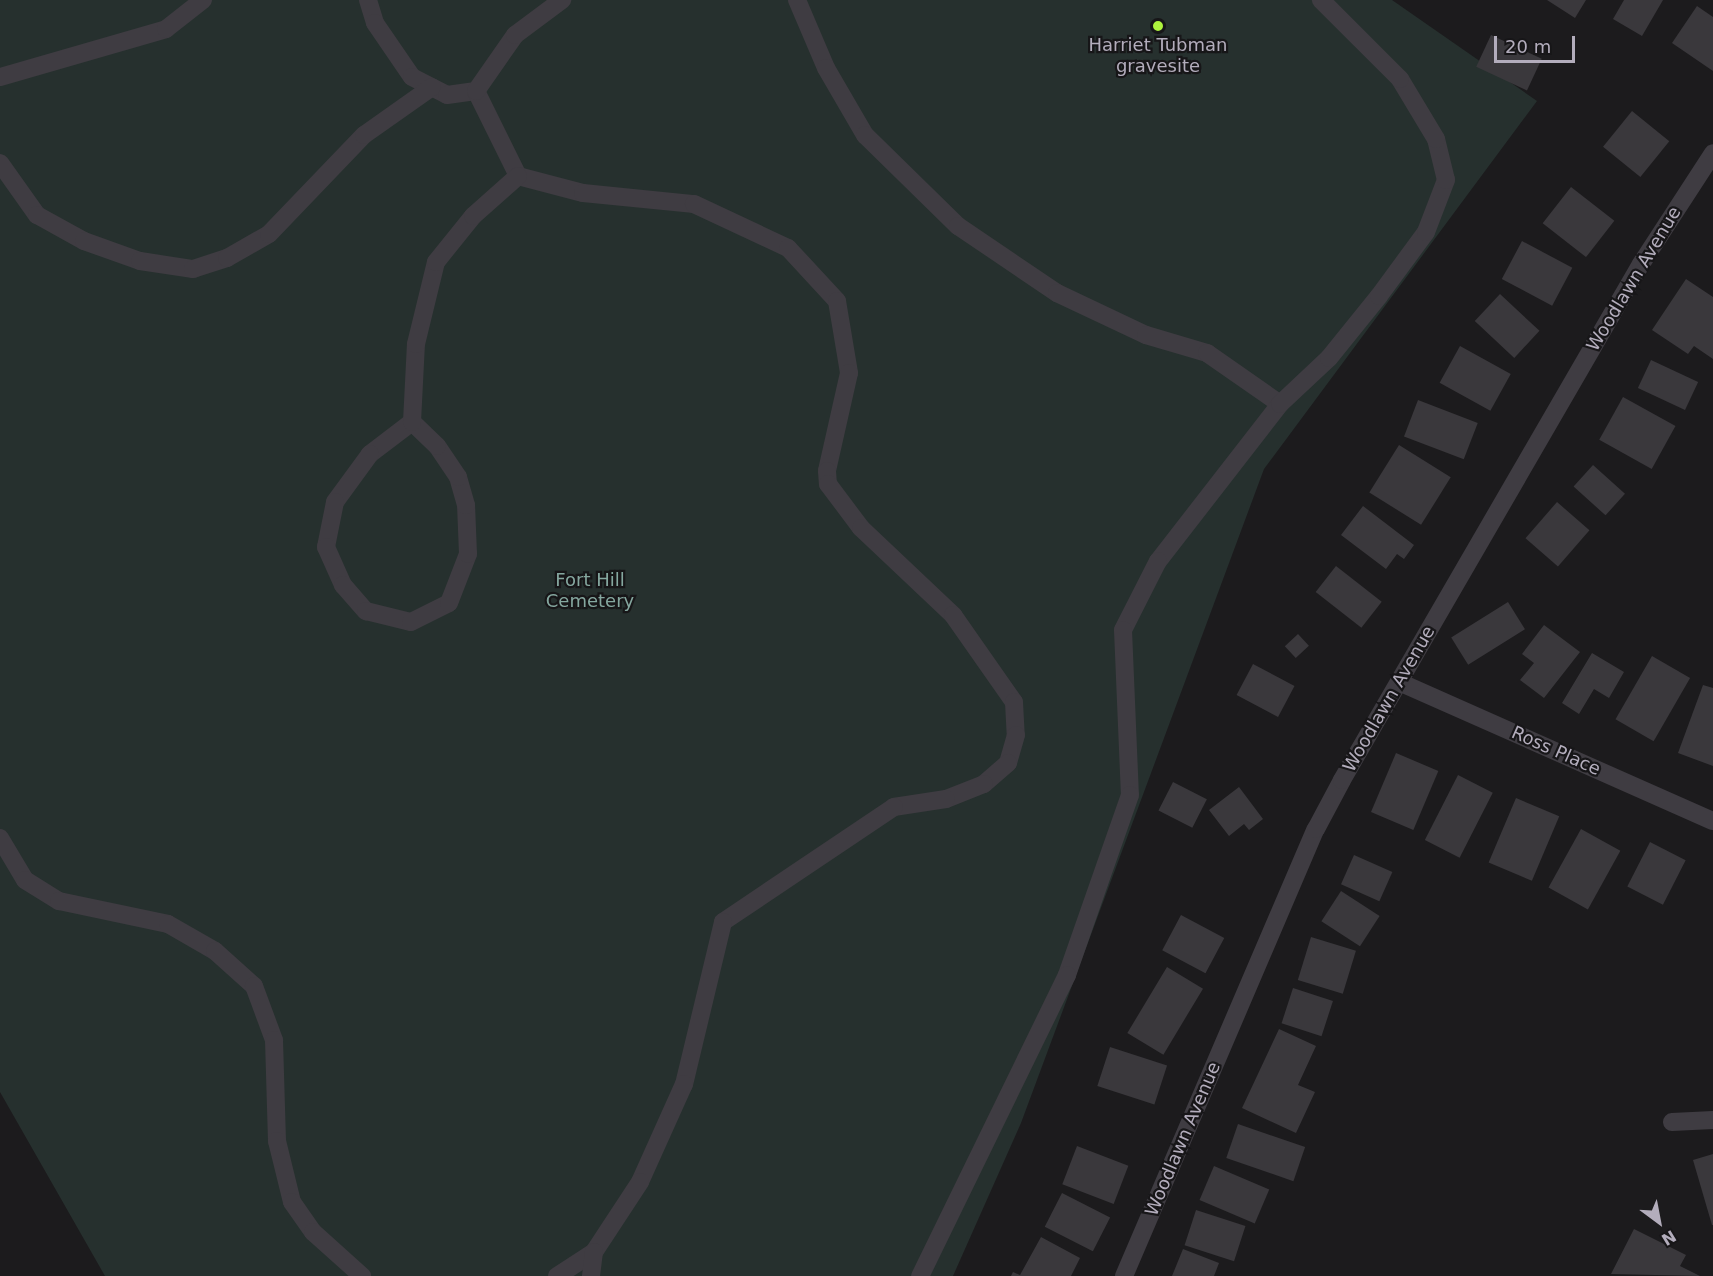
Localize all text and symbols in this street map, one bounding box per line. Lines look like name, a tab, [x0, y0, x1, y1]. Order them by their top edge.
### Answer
marker: Harriet Tubman gravesite	[1151, 19, 1165, 33]
scale bar	[1497, 24, 1578, 62]
place label: Harriet Tubman gravesite	[1089, 35, 1227, 78]
text: 20 m	[1505, 36, 1551, 57]
street label: Woodlawn Avenue	[1582, 203, 1686, 355]
park label: Fort Hill Cemetery	[546, 570, 634, 612]
street label: Woodlawn Avenue	[1338, 622, 1440, 776]
street label: Ross Place	[1508, 722, 1604, 780]
street label: Woodlawn Avenue	[1141, 1059, 1225, 1219]
north arrow	[1629, 1192, 1689, 1252]
text: N	[1658, 1226, 1680, 1249]

